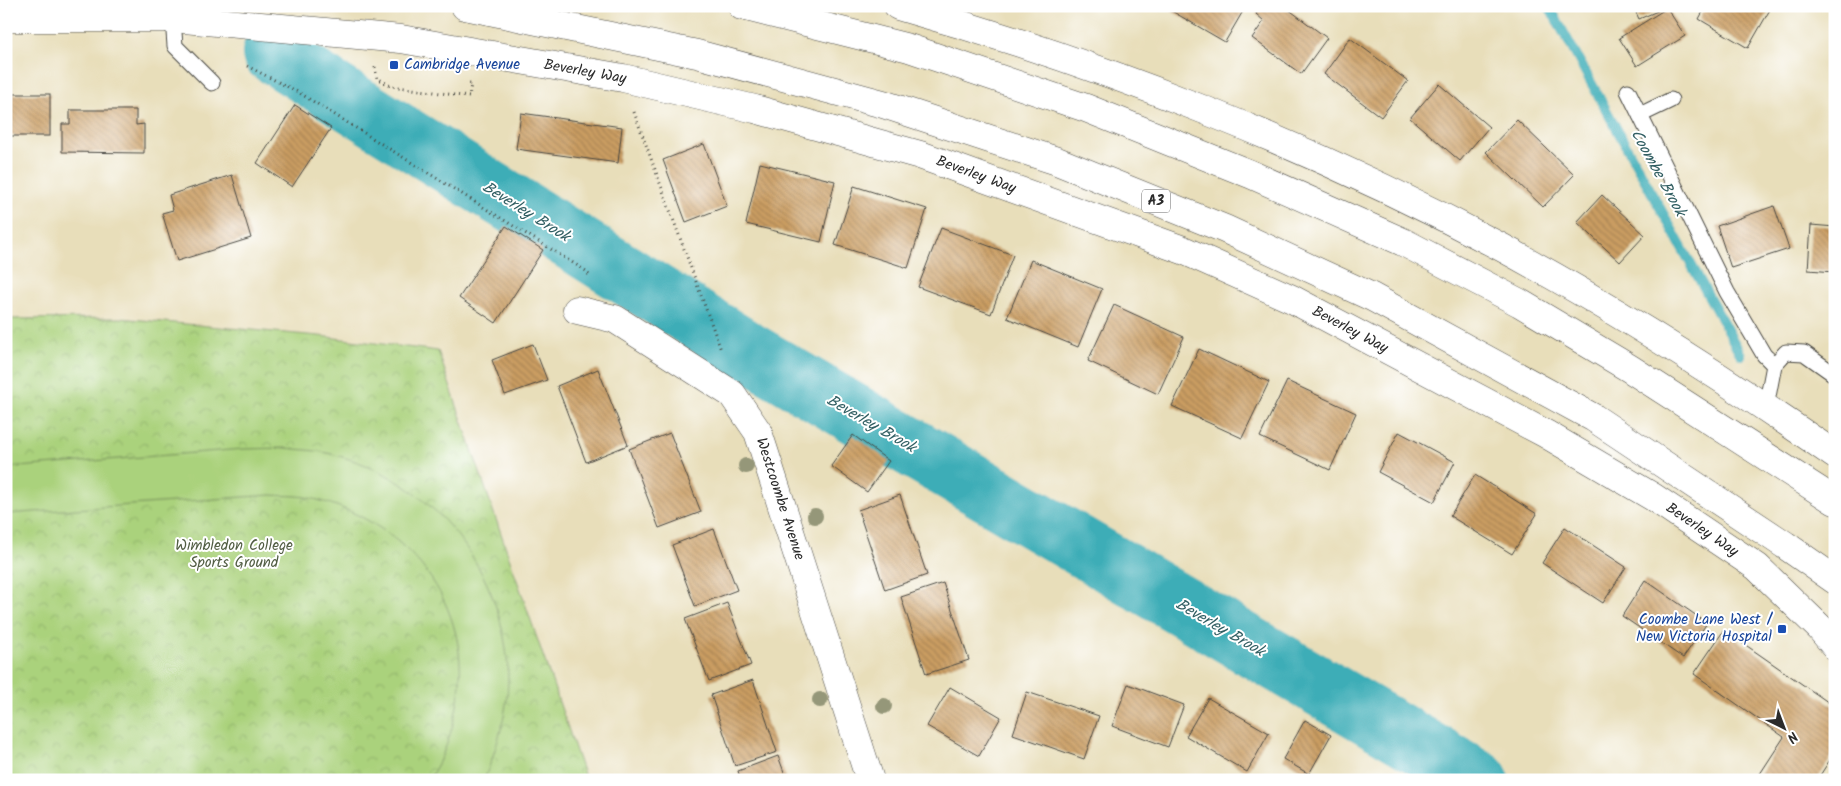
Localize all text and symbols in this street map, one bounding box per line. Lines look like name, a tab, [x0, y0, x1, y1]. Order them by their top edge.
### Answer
place label: Cambridge Avenue	[404, 53, 520, 77]
street label: Beverley Way	[542, 53, 629, 91]
marker: Cambridge Avenue	[388, 59, 400, 71]
water label: Coombe Brook	[1624, 125, 1693, 223]
street label: Beverley Way	[933, 149, 1020, 201]
water label: Beverley Brook	[477, 175, 577, 250]
road number: A3	[1142, 190, 1170, 212]
street label: Beverley Way	[1307, 300, 1393, 361]
water label: Beverley Brook	[822, 388, 922, 461]
street label: Westcoombe Avenue	[749, 435, 811, 564]
street label: Beverley Way	[1661, 497, 1744, 564]
park label: Wimbledon College Sports Ground	[175, 534, 293, 575]
water label: Beverley Brook	[1171, 592, 1271, 665]
place label: Coombe Lane West / New Victoria Hospital	[1636, 608, 1774, 649]
marker: Coombe Lane West / New Victoria Hospital	[1776, 623, 1788, 635]
north arrow	[1758, 704, 1808, 754]
text: N	[1781, 726, 1803, 748]

